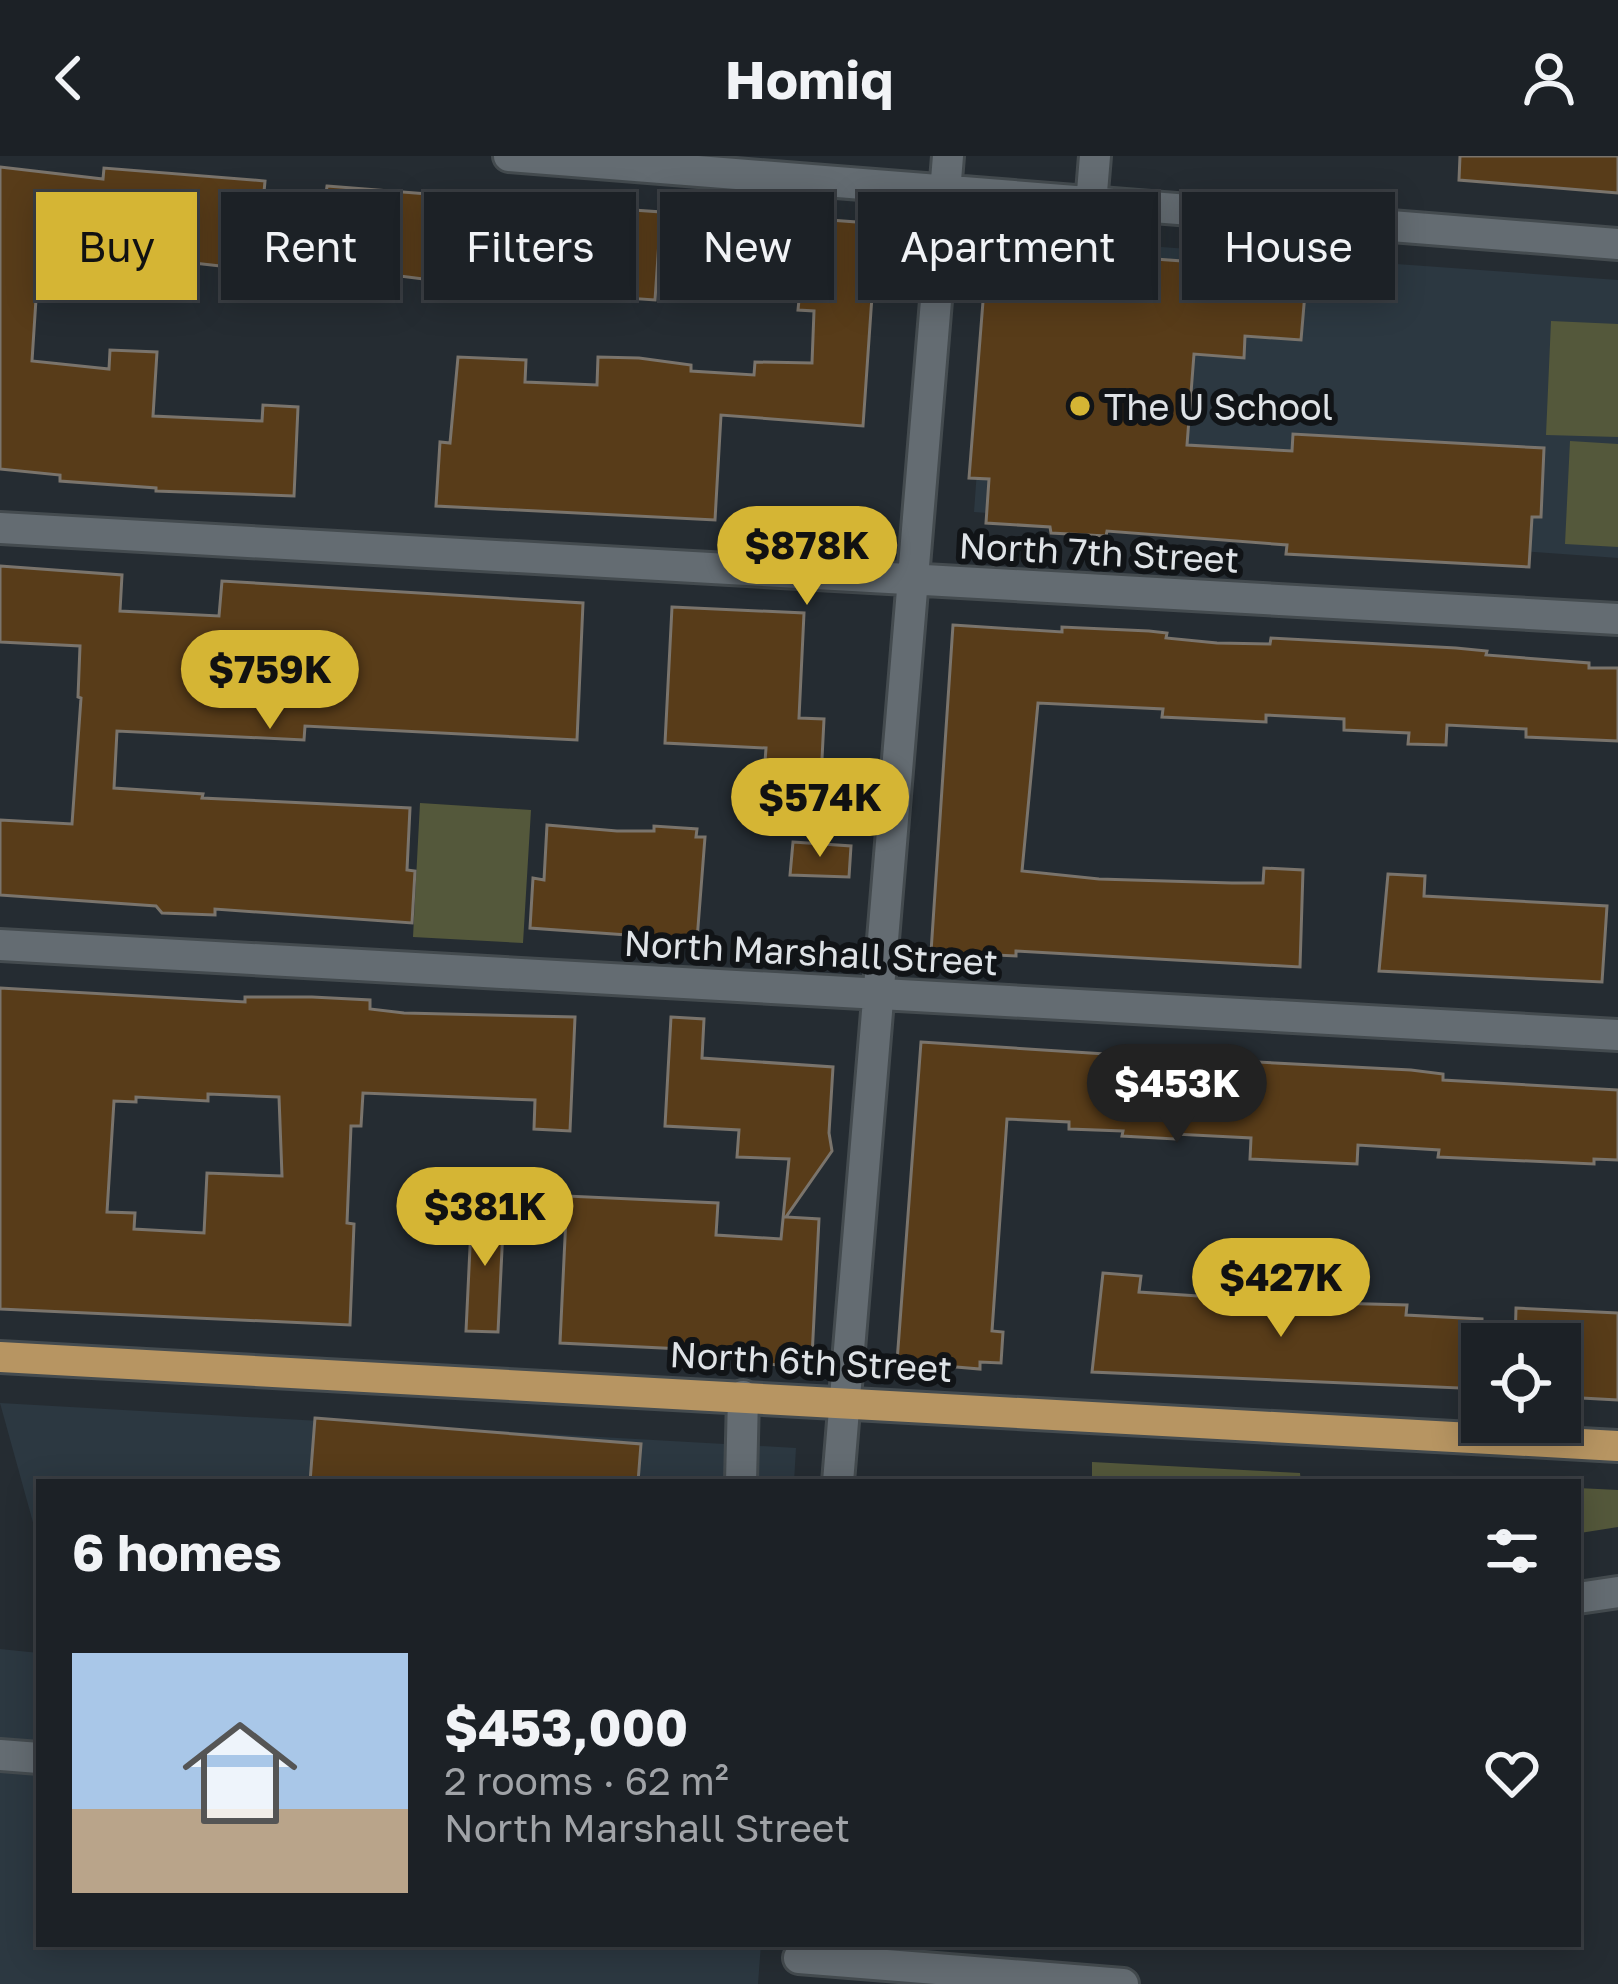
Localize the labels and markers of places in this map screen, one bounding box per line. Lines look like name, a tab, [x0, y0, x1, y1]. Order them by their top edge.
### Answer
place label: The U School	[1104, 385, 1333, 428]
marker: The U School	[1067, 393, 1093, 419]
pin: $878K	[723, 506, 891, 608]
pin: $759K	[186, 630, 354, 732]
pin: $574K	[736, 758, 904, 860]
pin: $453K	[1093, 1044, 1261, 1146]
pin: $381K	[401, 1167, 569, 1269]
pin: $427K	[1197, 1238, 1365, 1340]

